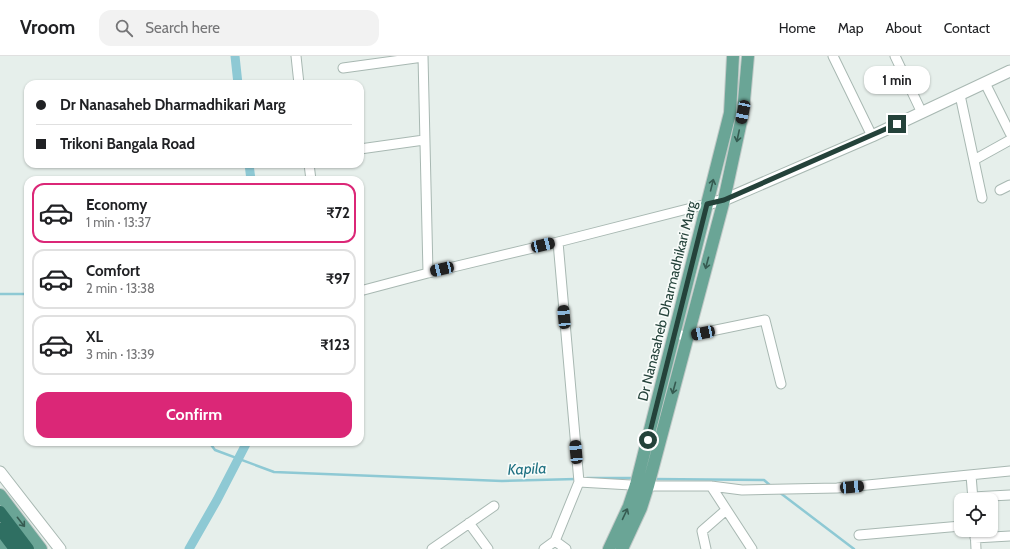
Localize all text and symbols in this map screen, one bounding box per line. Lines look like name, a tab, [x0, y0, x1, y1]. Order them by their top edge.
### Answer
search box	[99, 10, 379, 46]
text: Vroom	[20, 16, 75, 39]
icon: search	[113, 17, 135, 39]
text: Search here	[145, 19, 220, 37]
text: Home	[779, 19, 816, 37]
text: Map	[838, 19, 863, 37]
text: About	[885, 19, 922, 37]
text: Contact	[944, 19, 990, 37]
callout: 1 min	[864, 66, 930, 94]
text: 1 min	[882, 72, 912, 88]
text: Dr Nanasaheb Dharmadhikari Marg	[60, 96, 286, 114]
car	[735, 99, 751, 125]
route end	[888, 115, 906, 133]
one-way arrow	[733, 129, 741, 142]
text: Trikoni Bangala Road	[60, 135, 195, 153]
one-way arrow	[709, 179, 716, 192]
icon: car	[38, 195, 74, 231]
text: Economy	[86, 196, 147, 214]
street label: Dr Nanasaheb Dharmadhikari Marg	[633, 198, 701, 403]
text: ₹72	[326, 204, 350, 222]
text: 1 min · 13:37	[86, 214, 151, 230]
car	[530, 236, 556, 254]
one-way arrow	[703, 256, 710, 269]
car	[429, 260, 455, 278]
icon: car	[38, 261, 74, 297]
text: Comfort	[86, 262, 140, 280]
text: ₹97	[326, 270, 350, 288]
text: 2 min · 13:38	[86, 280, 155, 296]
car	[557, 305, 571, 329]
car	[690, 325, 716, 341]
icon: car	[38, 327, 74, 363]
text: XL	[86, 328, 103, 346]
text: ₹123	[320, 336, 350, 354]
text: 3 min · 13:39	[86, 346, 155, 362]
one-way arrow	[670, 381, 677, 394]
button: Confirm	[36, 392, 352, 438]
route start	[639, 431, 657, 449]
car	[569, 440, 583, 464]
water label: Kapila	[507, 459, 547, 479]
car	[840, 480, 864, 494]
map controls	[954, 493, 998, 537]
button: locate	[954, 493, 998, 537]
one-way arrow	[622, 508, 629, 520]
one-way arrow	[16, 517, 25, 528]

